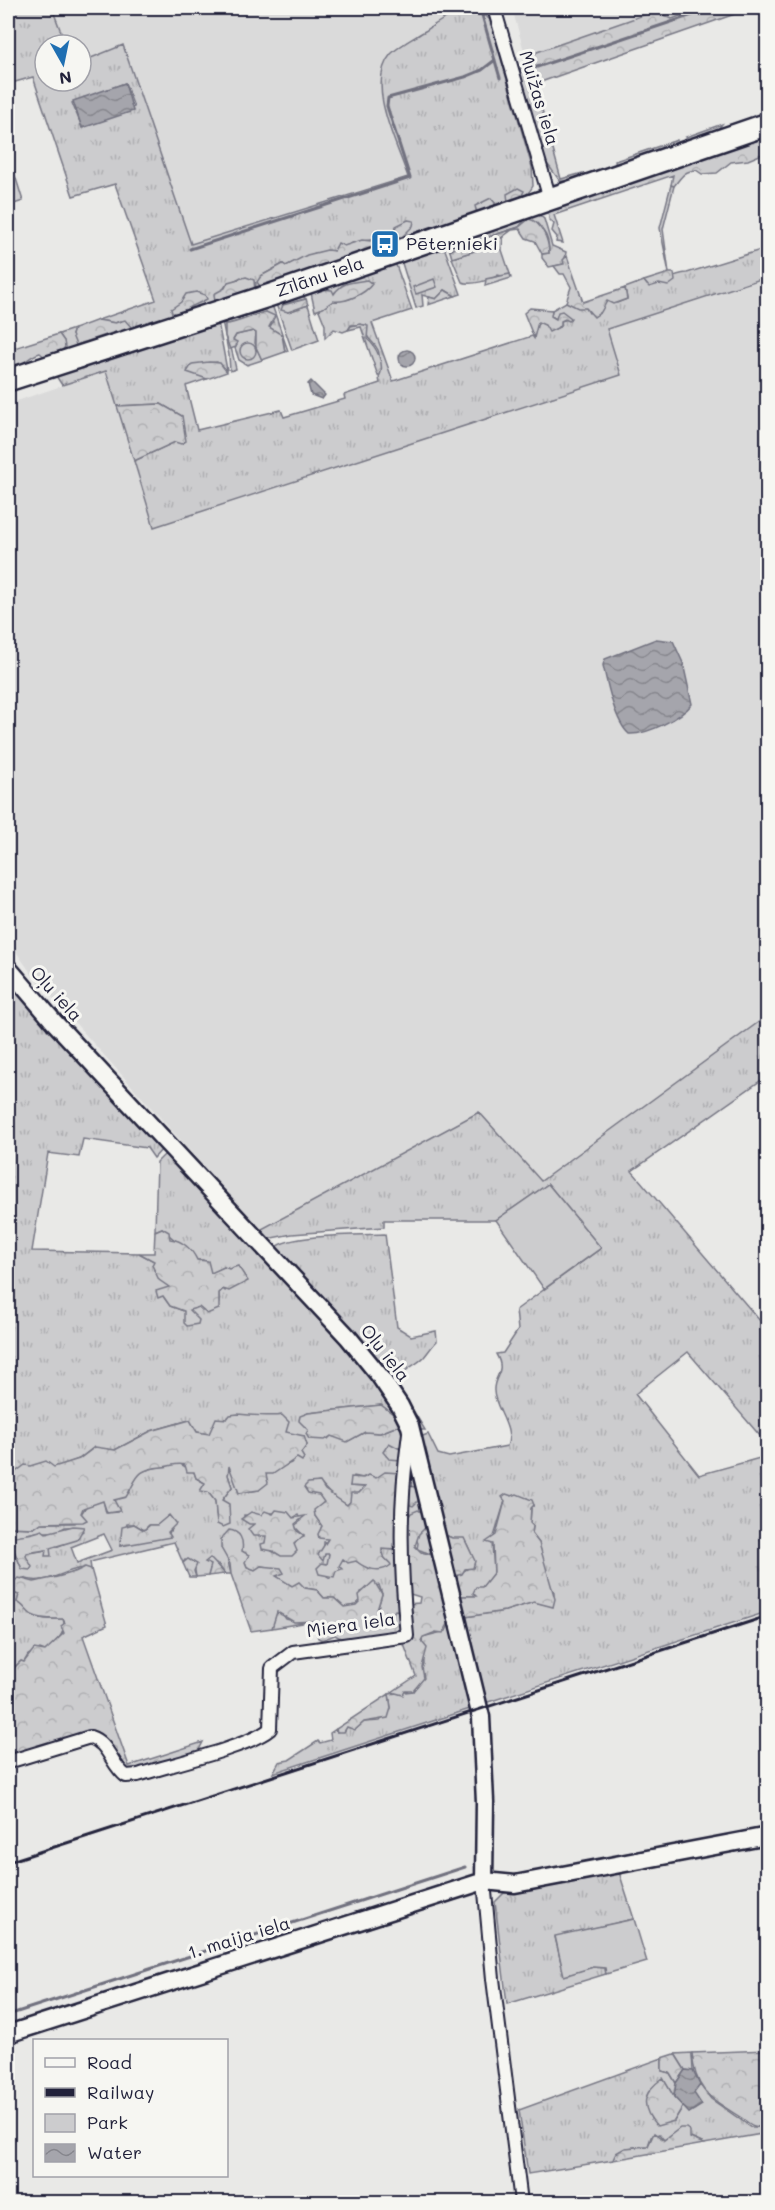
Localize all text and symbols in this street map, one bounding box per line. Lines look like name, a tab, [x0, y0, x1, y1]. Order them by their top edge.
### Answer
north arrow	[33, 33, 93, 93]
street label: Muižas iela	[514, 47, 566, 148]
text: N	[58, 67, 73, 90]
bus stop icon: Pēternieki	[369, 228, 401, 260]
place label: Pēternieki	[406, 231, 498, 255]
street label: Zīlānu iela	[273, 250, 367, 302]
street label: Oļu iela	[25, 960, 88, 1026]
street label: Oļu iela	[356, 1319, 416, 1386]
street label: Miera iela	[305, 1606, 397, 1642]
street label: 1. maija iela	[185, 1910, 293, 1964]
legend	[33, 2039, 228, 2177]
text: Road	[87, 2050, 132, 2074]
text: Railway	[87, 2080, 154, 2104]
text: Park	[87, 2110, 128, 2134]
text: Water	[87, 2140, 142, 2164]

